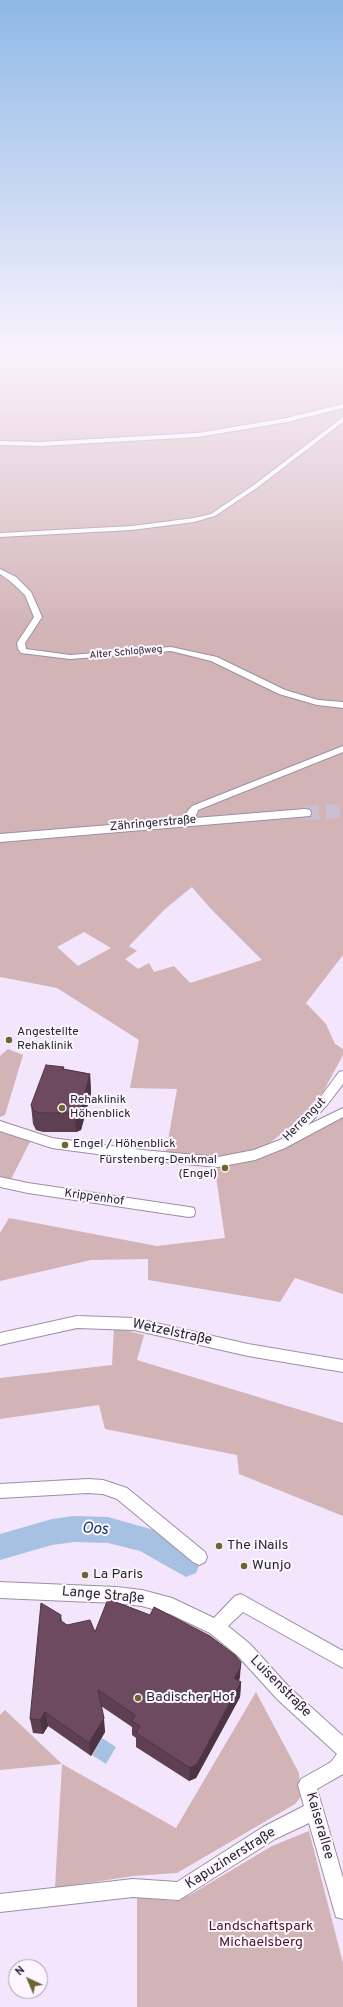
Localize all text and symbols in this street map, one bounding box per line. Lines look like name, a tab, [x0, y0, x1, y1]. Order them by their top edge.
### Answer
street label: Alter Schloßweg	[89, 644, 163, 662]
street label: Zähringerstraße	[109, 813, 197, 835]
place label: Angestellte Rehaklinik	[17, 1026, 79, 1054]
marker: Angestellte Rehaklinik	[4, 1035, 14, 1045]
place label: Rehaklinik Höhenblick	[70, 1094, 131, 1122]
street label: Herrengut	[281, 1095, 329, 1145]
marker: Rehaklinik Höhenblick	[57, 1103, 67, 1113]
place label: Engel / Höhenblick	[73, 1138, 176, 1152]
marker: Engel / Höhenblick	[60, 1140, 70, 1150]
place label: Fürstenberg-Denkmal (Engel)	[99, 1154, 217, 1182]
marker: Fürstenberg-Denkmal (Engel)	[220, 1163, 230, 1173]
street label: Krippenhof	[63, 1187, 125, 1209]
street label: Wetzelstraße	[131, 1316, 213, 1350]
water label: Oos	[81, 1520, 109, 1540]
place label: The iNails	[227, 1538, 288, 1554]
marker: The iNails	[214, 1541, 224, 1551]
place label: Wunjo	[252, 1558, 291, 1574]
marker: Wunjo	[239, 1561, 249, 1571]
place label: La Paris	[93, 1567, 143, 1583]
marker: La Paris	[80, 1570, 90, 1580]
street label: Lange Straße	[61, 1584, 145, 1608]
street label: Luisenstraße	[246, 1653, 314, 1721]
place label: Badischer Hof	[146, 1690, 234, 1706]
marker: Badischer Hof	[133, 1693, 143, 1703]
street label: Kaiserallee	[301, 1790, 337, 1862]
street label: Kapuzinerstraße	[183, 1825, 279, 1893]
park label: Landschaftspark Michaelsberg	[208, 1919, 314, 1952]
north arrow	[8, 1959, 48, 1999]
text: N	[13, 1963, 28, 1979]

